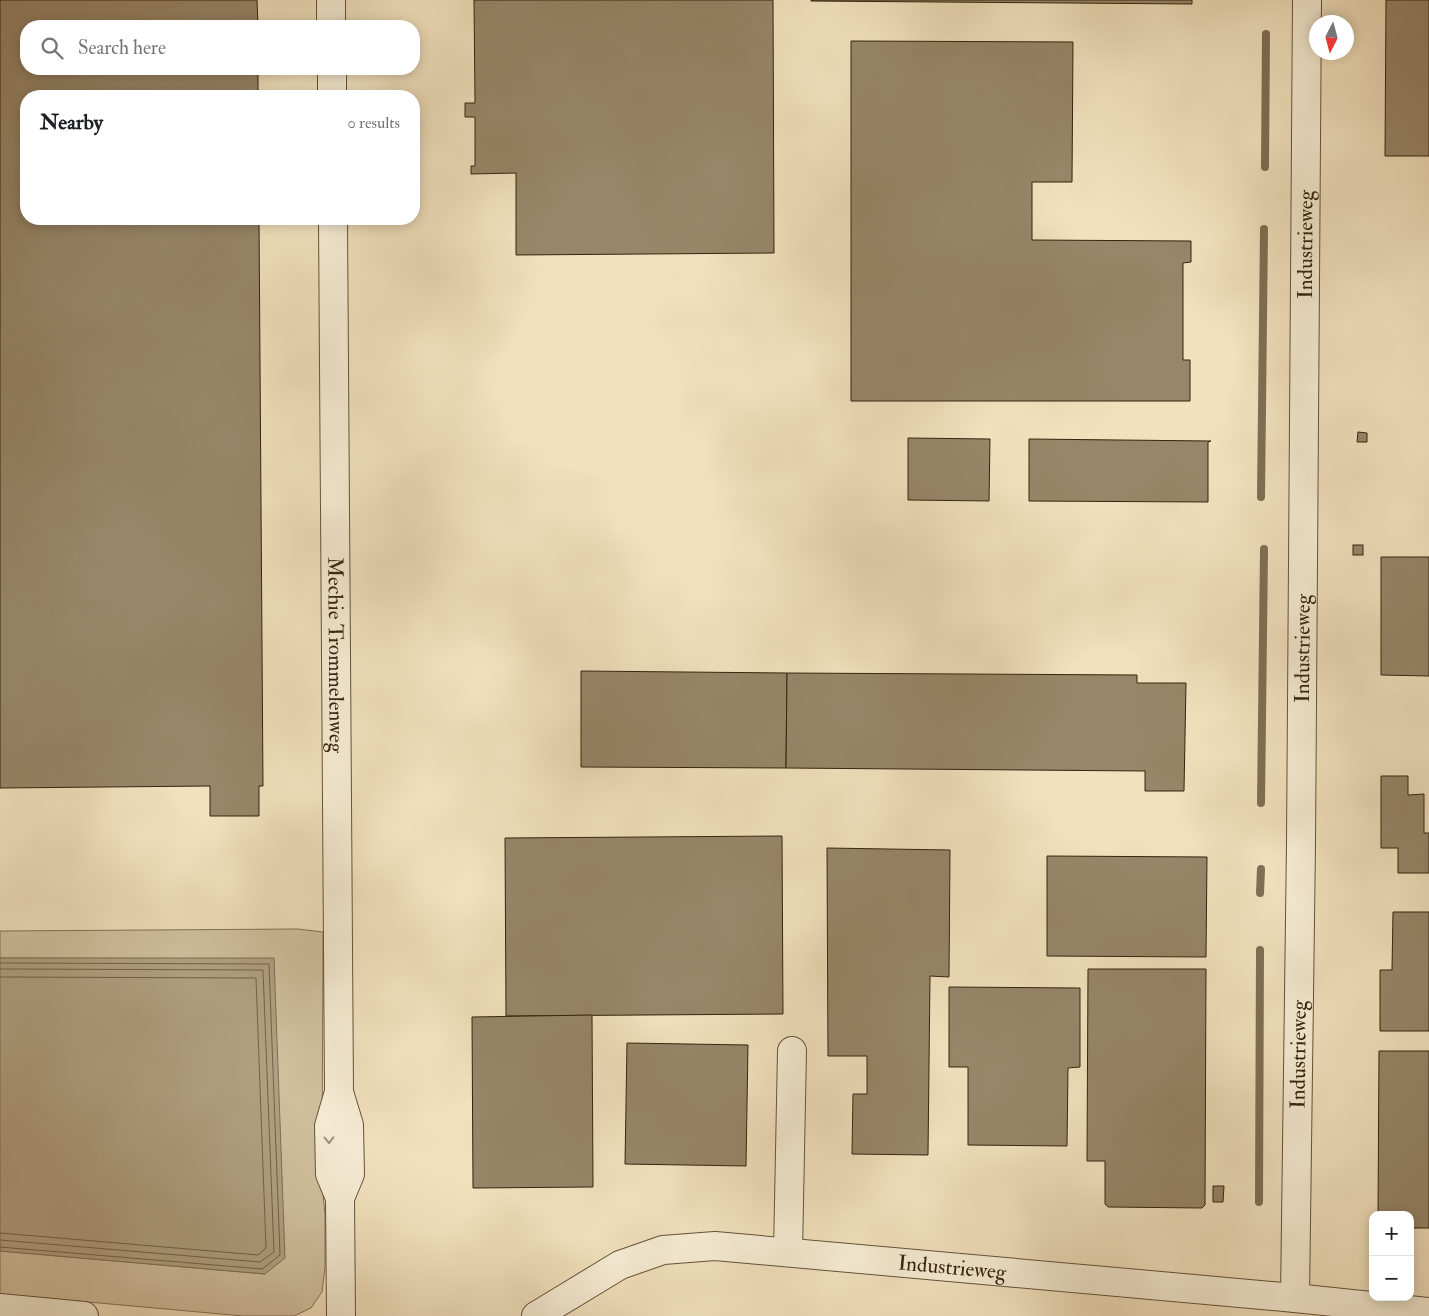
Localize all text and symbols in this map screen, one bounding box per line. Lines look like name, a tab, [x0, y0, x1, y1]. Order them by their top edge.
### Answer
north arrow	[1309, 15, 1354, 60]
search box	[20, 20, 420, 75]
icon: search	[38, 34, 66, 62]
text: Search here	[78, 36, 166, 60]
text: Nearby	[40, 109, 103, 136]
text: 0 results	[347, 113, 400, 133]
street label: Industrieweg	[1291, 189, 1319, 299]
street label: Mechie Trommelenweg	[322, 557, 350, 754]
street label: Industrieweg	[1289, 593, 1316, 703]
street label: Industrieweg	[1284, 999, 1312, 1109]
one-way arrow	[324, 1136, 334, 1144]
map controls	[1369, 1211, 1414, 1301]
button: +	[1369, 1211, 1414, 1256]
street label: Industrieweg	[897, 1249, 1008, 1286]
button: −	[1369, 1256, 1414, 1301]

